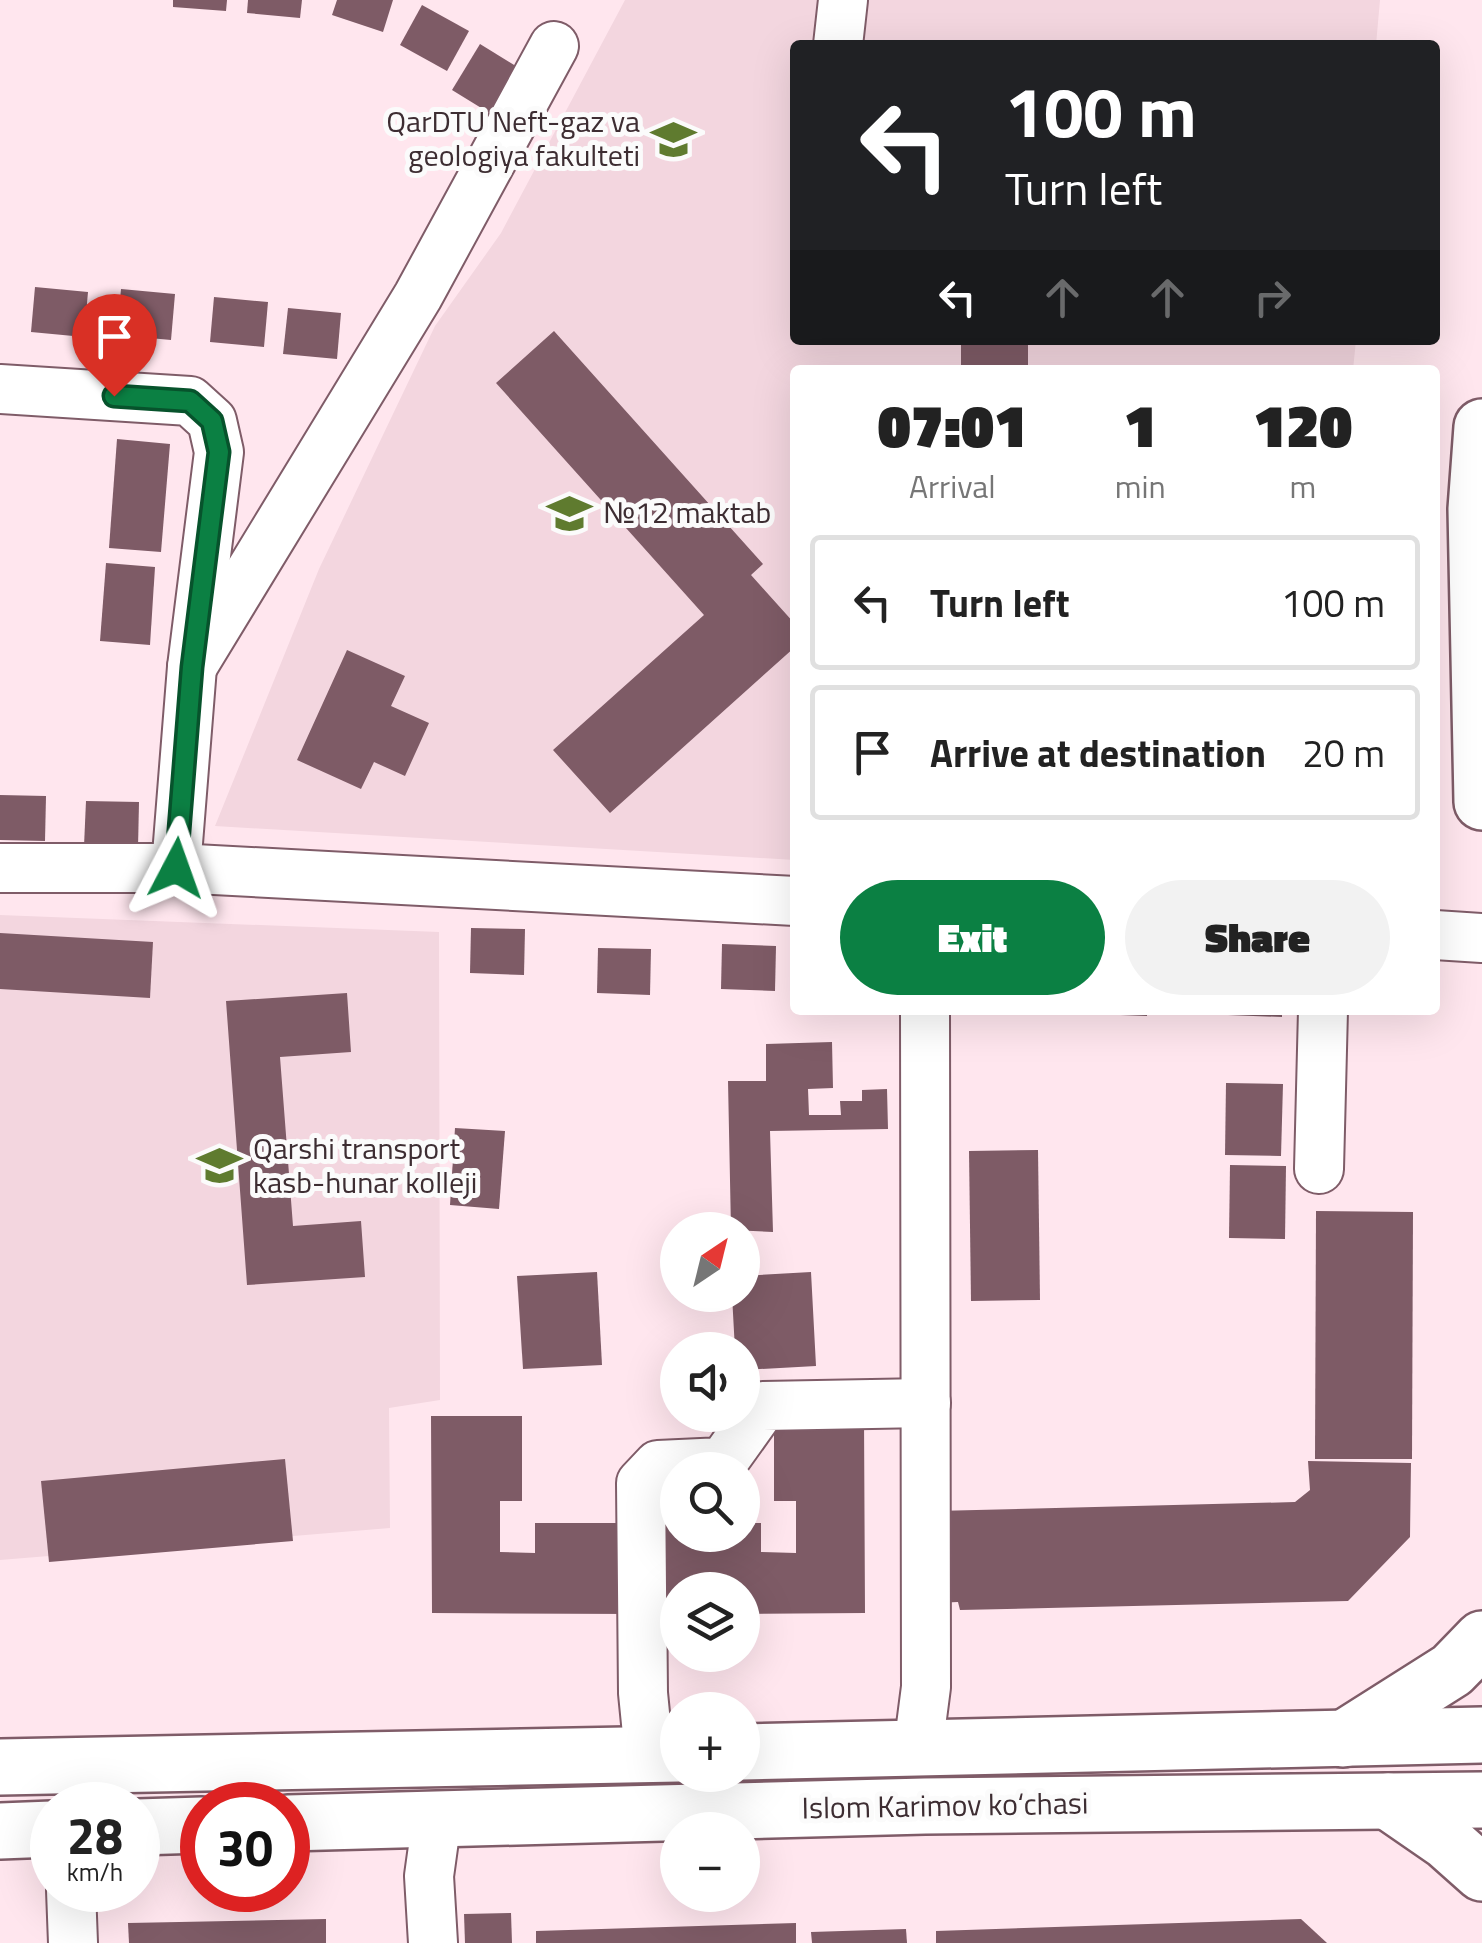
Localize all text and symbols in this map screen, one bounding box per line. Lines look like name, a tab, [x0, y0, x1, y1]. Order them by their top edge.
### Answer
text: 100 m	[1005, 58, 1197, 164]
icon: left	[840, 80, 970, 210]
place label: QarDTU Neft-gaz va geologiya fakulteti	[386, 98, 640, 178]
school or university icon: QarDTU Neft-gaz va geologiya fakulteti	[649, 115, 697, 163]
text: Turn left	[1005, 154, 1162, 222]
icon: left	[930, 270, 985, 325]
icon: ahead	[1035, 270, 1090, 325]
icon: ahead	[1140, 270, 1195, 325]
icon: right	[1245, 270, 1300, 325]
pin	[72, 294, 157, 397]
icon: arrive	[87, 309, 142, 364]
text: 07:01	[878, 379, 1027, 470]
text: 1	[1124, 379, 1157, 470]
text: 120	[1253, 379, 1352, 470]
text: Arrival	[909, 462, 996, 510]
text: min	[1115, 462, 1166, 510]
text: m	[1289, 462, 1316, 510]
school or university icon: №12 maktab	[546, 489, 594, 537]
place label: №12 maktab	[603, 489, 771, 535]
text: Turn left	[930, 574, 1070, 632]
text: 100 m	[1281, 574, 1385, 632]
icon: left	[845, 575, 900, 630]
text: Arrive at destination	[930, 724, 1266, 782]
text: 20 m	[1302, 724, 1385, 782]
icon: arrive	[845, 725, 900, 780]
position arrow	[124, 816, 228, 920]
button: Exit	[840, 880, 1105, 995]
button: Share	[1125, 880, 1390, 995]
place label: Qarshi transport kasb-hunar kolleji	[253, 1125, 477, 1205]
school or university icon: Qarshi transport kasb-hunar kolleji	[196, 1142, 244, 1190]
north arrow	[660, 1212, 760, 1312]
map controls	[660, 1212, 760, 1912]
button: sound	[660, 1332, 760, 1432]
button: search	[660, 1452, 760, 1552]
button: layers	[660, 1572, 760, 1672]
button: +	[660, 1692, 760, 1792]
street label: Islom Karimov ko‘chasi	[801, 1780, 1089, 1830]
speed limit sign: 30	[180, 1782, 310, 1912]
text: 28	[67, 1797, 123, 1873]
button: −	[660, 1812, 760, 1912]
text: km/h	[67, 1853, 123, 1891]

